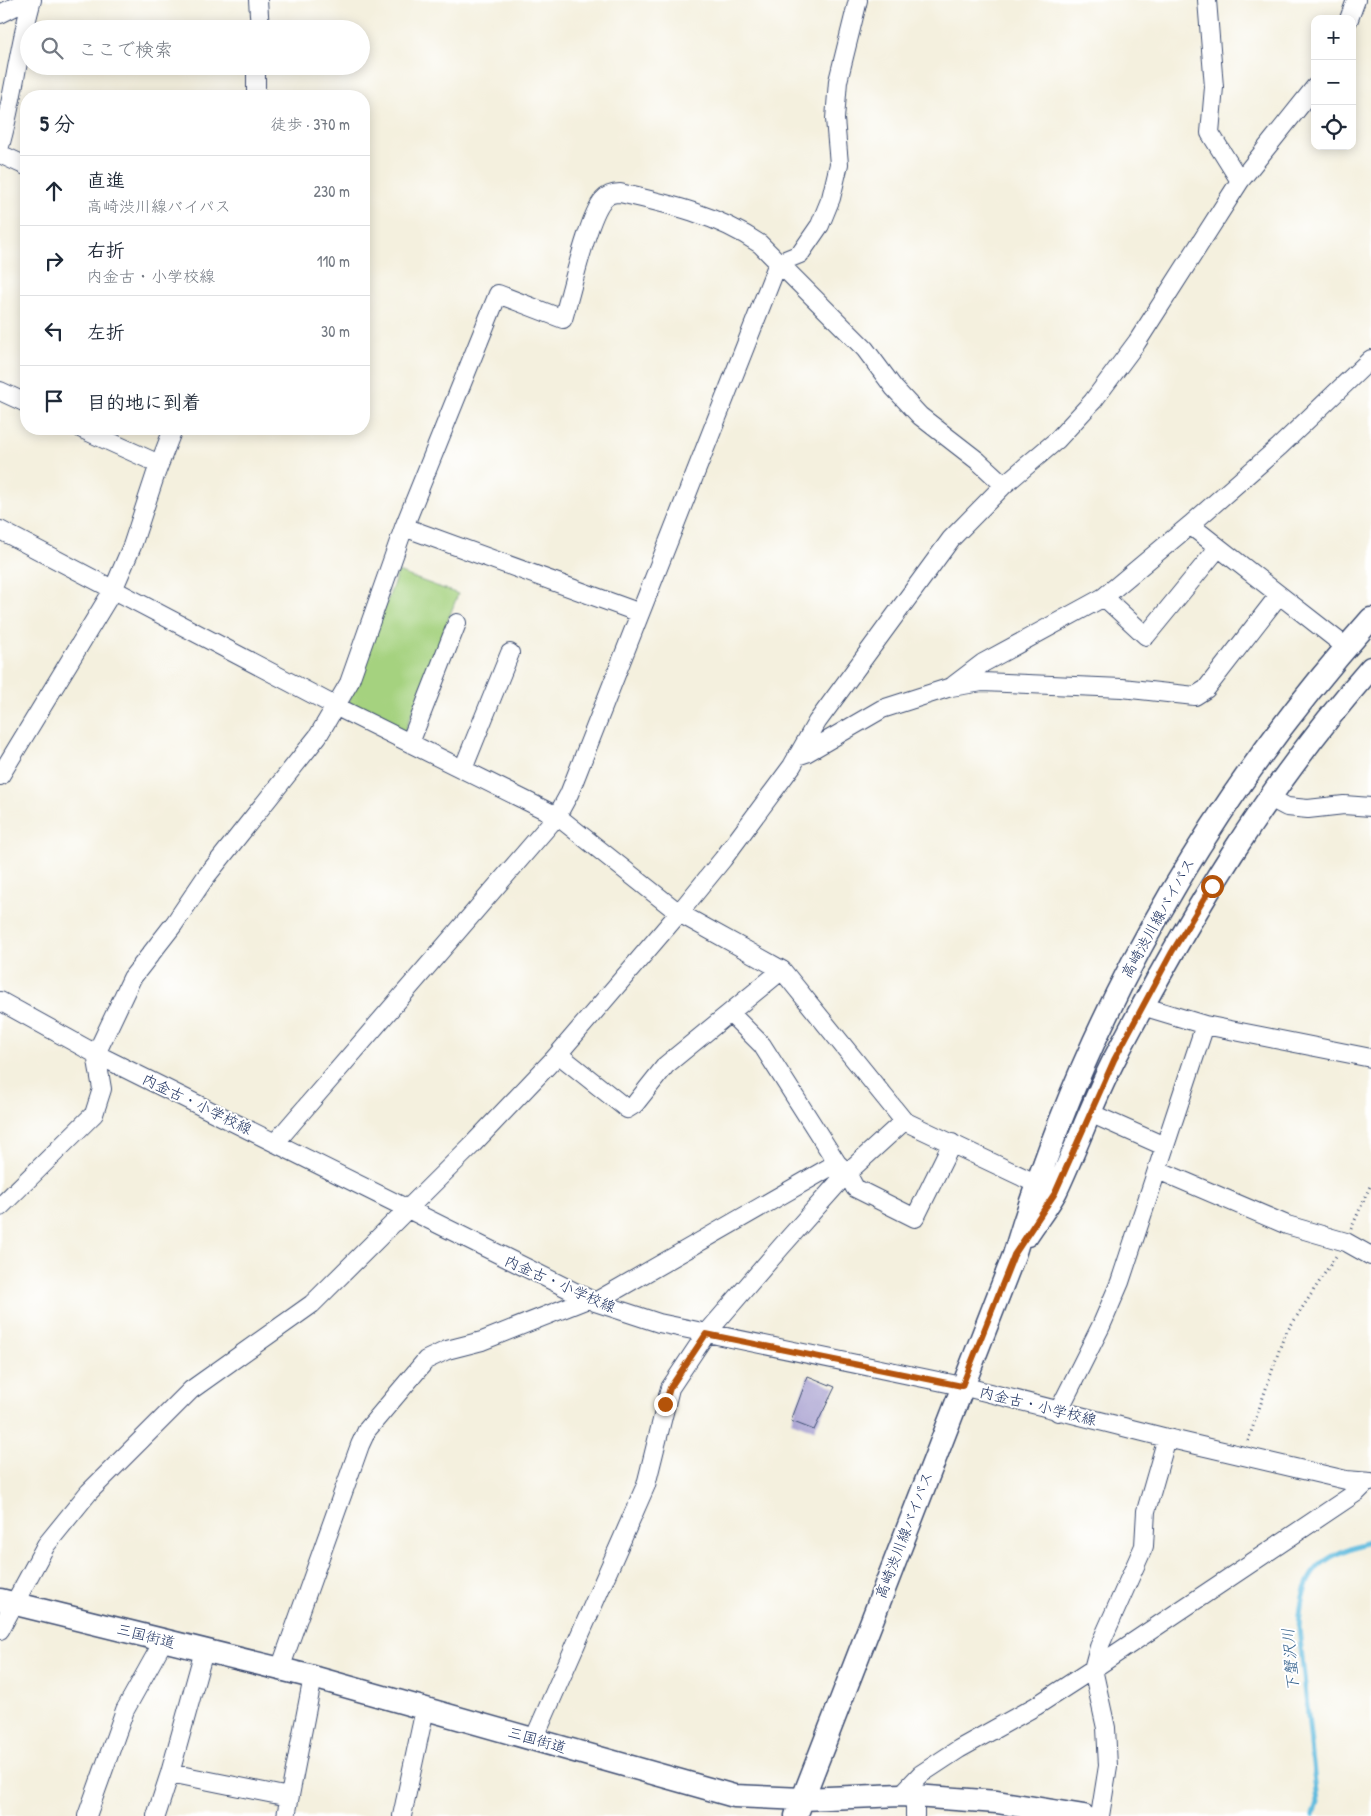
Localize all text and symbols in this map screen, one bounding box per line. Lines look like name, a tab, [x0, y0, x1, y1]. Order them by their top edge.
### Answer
map controls	[1311, 15, 1356, 150]
button: +	[1311, 15, 1356, 60]
search box	[20, 20, 370, 75]
icon: search	[38, 34, 66, 62]
text: ここで検索	[78, 36, 173, 62]
button: −	[1311, 60, 1356, 105]
button: locate	[1311, 105, 1356, 150]
text: 5 分	[40, 109, 75, 138]
text: 徒歩 · 370 m	[271, 113, 350, 135]
text: 直進	[87, 167, 125, 193]
icon: ahead	[40, 177, 68, 205]
text: 230 m	[314, 180, 350, 202]
text: 高崎渋川線バイパス	[87, 195, 231, 217]
text: 右折	[87, 237, 125, 263]
icon: right	[40, 247, 68, 275]
text: 110 m	[317, 250, 350, 272]
text: 内金古・小学校線	[87, 265, 215, 287]
icon: left	[40, 317, 68, 345]
text: 左折	[87, 319, 125, 345]
text: 30 m	[321, 320, 350, 342]
icon: arrive	[40, 387, 68, 415]
text: 目的地に到着	[87, 389, 201, 415]
street label: 高崎渋川線バイパス	[1116, 854, 1199, 982]
route start	[1201, 875, 1224, 898]
street label: 内金古・小学校線	[139, 1068, 256, 1139]
street label: 内金古・小学校線	[501, 1250, 619, 1318]
street label: 内金古・小学校線	[977, 1381, 1099, 1430]
route end	[654, 1393, 677, 1416]
street label: 高崎渋川線バイパス	[870, 1468, 937, 1601]
street label: 三国街道	[114, 1618, 178, 1653]
water label: 下蟹沢川	[1276, 1627, 1304, 1693]
street label: 三国街道	[505, 1721, 569, 1758]

